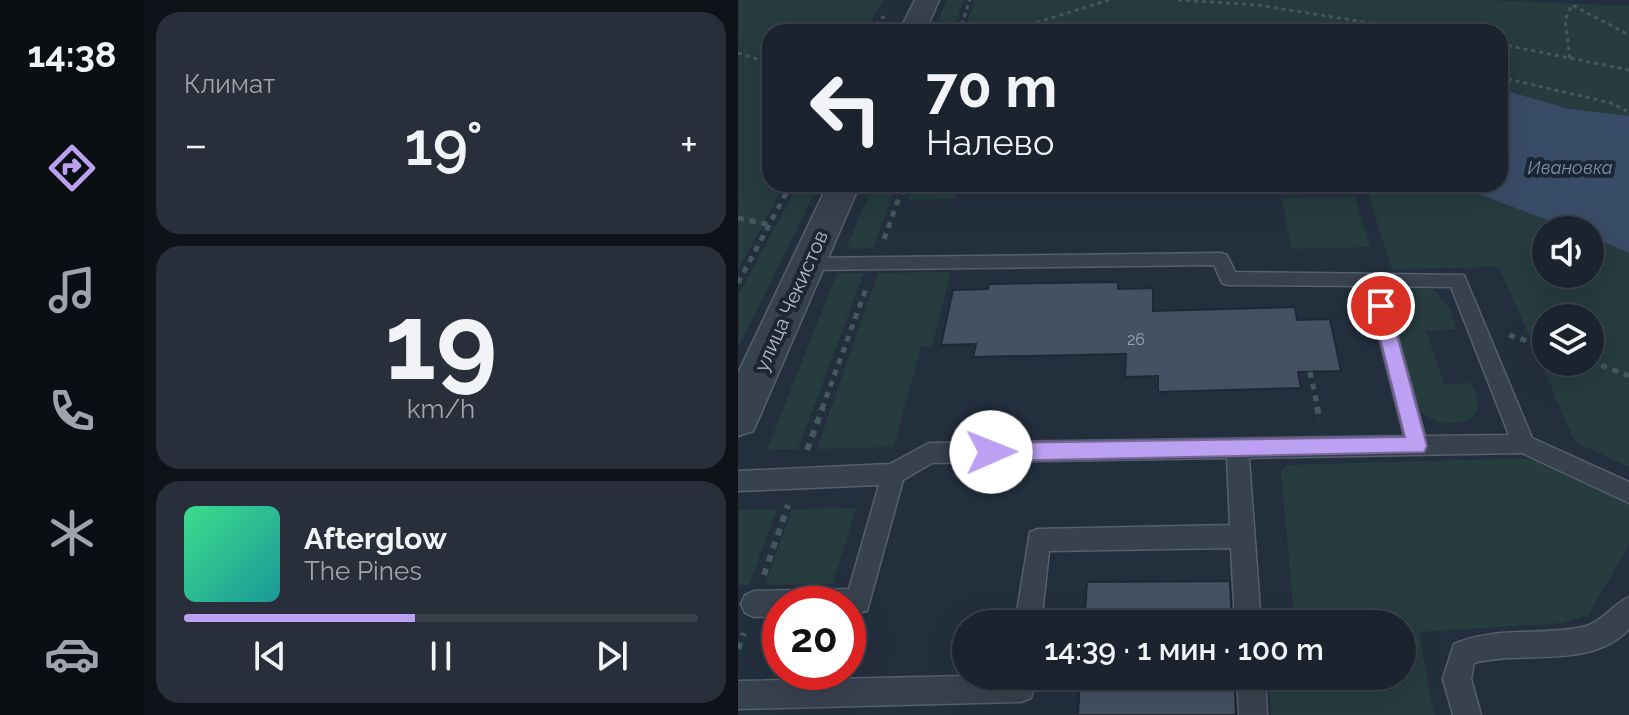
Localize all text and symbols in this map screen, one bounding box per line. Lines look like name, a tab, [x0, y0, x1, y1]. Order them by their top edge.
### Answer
text: 14:38	[27, 33, 117, 75]
text: 70 m	[926, 54, 1057, 120]
icon: left	[794, 56, 898, 160]
text: Климат	[184, 69, 275, 99]
text: 19°	[404, 109, 483, 179]
text: −	[184, 119, 208, 170]
text: +	[680, 119, 698, 170]
text: Налево	[926, 121, 1054, 163]
icon: directions	[44, 140, 100, 196]
water label: Ивановка	[1527, 157, 1613, 178]
map controls	[1532, 216, 1604, 376]
button: sound	[1532, 216, 1604, 288]
street label: улица Чекистов	[749, 227, 833, 375]
icon: music	[44, 262, 100, 318]
pin	[1347, 272, 1415, 340]
text: 19	[385, 281, 497, 403]
icon: arrive	[1359, 284, 1403, 328]
button: layers	[1532, 304, 1604, 376]
house number: 26	[1127, 330, 1145, 349]
icon: phone	[44, 383, 100, 439]
text: km/h	[407, 394, 475, 424]
position arrow	[949, 410, 1033, 494]
icon: climate	[44, 505, 100, 561]
text: Afterglow	[304, 521, 447, 556]
text: The Pines	[304, 556, 422, 586]
speed limit sign: 20	[762, 586, 866, 690]
icon: car	[44, 626, 100, 682]
text: 14:39 · 1 мин · 100 m	[1044, 632, 1324, 667]
icon: previous	[248, 634, 292, 678]
icon: pause	[419, 634, 463, 678]
icon: next	[590, 634, 634, 678]

